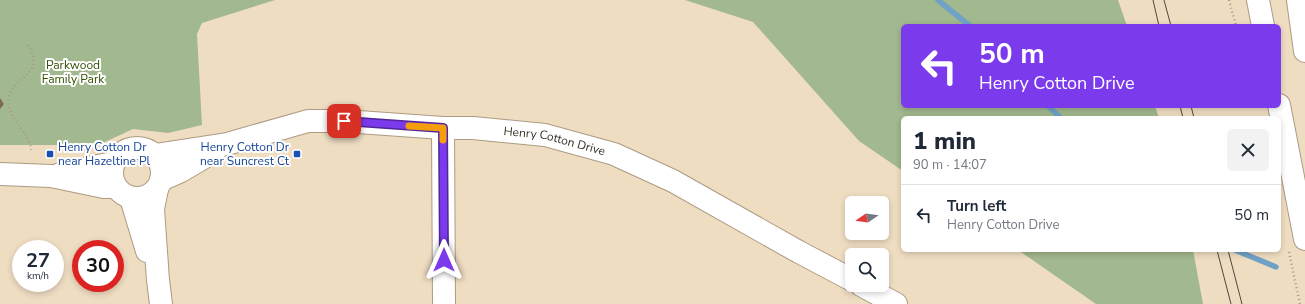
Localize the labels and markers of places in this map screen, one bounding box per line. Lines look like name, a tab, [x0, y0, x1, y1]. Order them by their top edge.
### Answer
pin	[327, 104, 361, 138]
place label: Henry Cotton Dr near Hazeltine Pl	[58, 139, 151, 169]
place label: Henry Cotton Dr near Suncrest Ct	[200, 139, 290, 169]
marker: Henry Cotton Dr near Hazeltine Pl	[45, 149, 55, 159]
marker: Henry Cotton Dr near Suncrest Ct	[292, 149, 302, 159]

